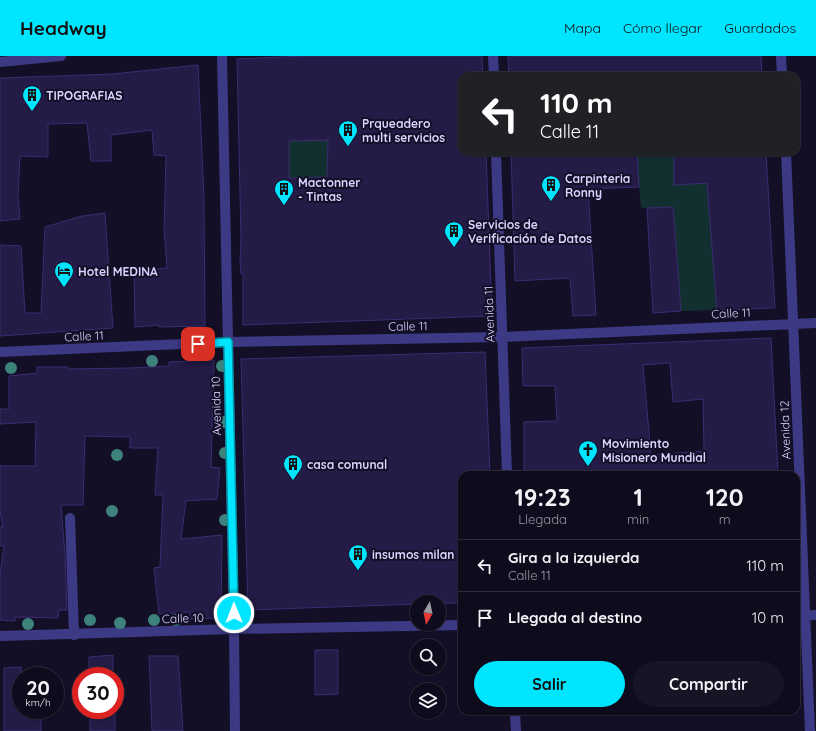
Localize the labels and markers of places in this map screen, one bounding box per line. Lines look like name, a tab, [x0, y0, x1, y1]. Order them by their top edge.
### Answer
building icon: TIPOGRAFIAS	[21, 84, 43, 112]
place label: TIPOGRAFIAS	[46, 88, 122, 103]
place label: Prqueadero multi servicios	[362, 116, 445, 145]
building icon: Prqueadero multi servicios	[337, 119, 359, 147]
place label: Carpinteria Ronny	[565, 171, 630, 200]
building icon: Carpinteria Ronny	[540, 174, 562, 202]
place label: Mactonner - Tintas	[298, 175, 361, 204]
building icon: Mactonner - Tintas	[273, 178, 295, 206]
place label: Servicios de Verificación de Datos	[468, 217, 592, 246]
building icon: Servicios de Verificación de Datos	[443, 220, 465, 248]
hotel icon: Hotel MEDINA	[53, 260, 75, 288]
place label: Hotel MEDINA	[78, 264, 158, 279]
pin	[181, 327, 215, 361]
place label: Movimiento Misionero Mundial	[602, 436, 706, 465]
church icon: Movimiento Misionero Mundial	[577, 439, 599, 467]
building icon: casa comunal	[282, 453, 304, 481]
place label: casa comunal	[307, 457, 387, 472]
building icon: insumos milan	[347, 543, 369, 571]
place label: insumos milan	[372, 547, 454, 562]

